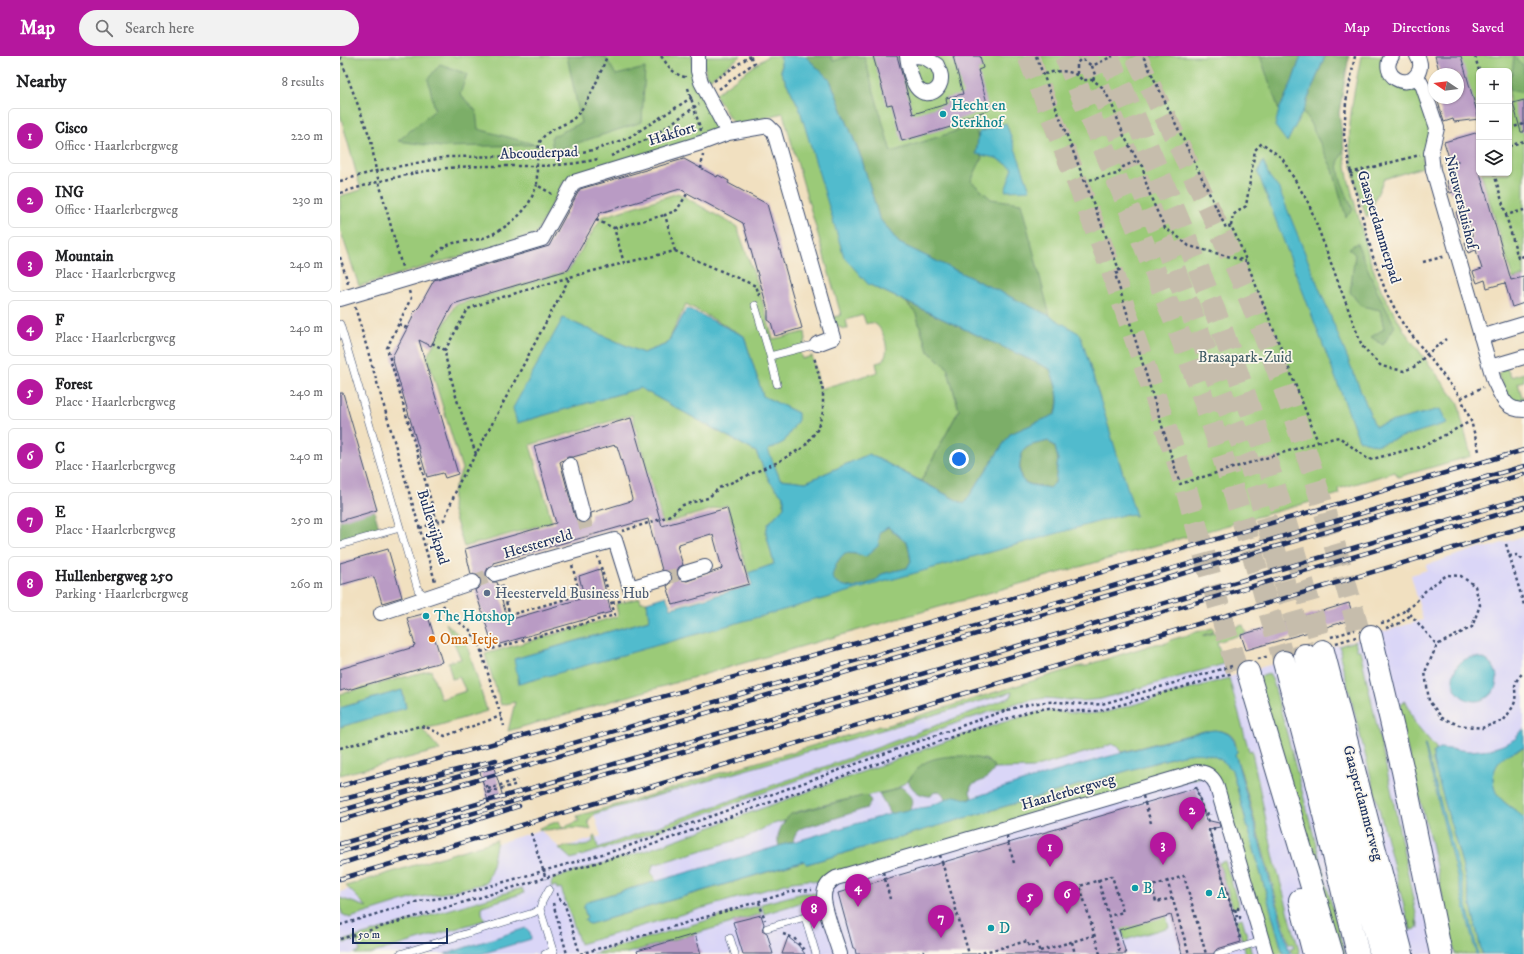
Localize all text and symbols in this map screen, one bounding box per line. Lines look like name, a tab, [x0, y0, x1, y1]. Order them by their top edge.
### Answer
search box	[79, 10, 359, 46]
text: Map	[20, 17, 55, 40]
icon: search	[93, 17, 115, 39]
text: Search here	[125, 19, 194, 38]
text: Map	[1344, 19, 1370, 37]
text: Directions	[1392, 19, 1450, 37]
text: Saved	[1472, 19, 1504, 37]
north arrow	[1428, 68, 1464, 104]
map controls	[1476, 68, 1512, 176]
button: +	[1476, 68, 1512, 104]
text: Nearby	[16, 71, 66, 93]
text: 8 results	[282, 74, 324, 90]
place label: Hecht en Sterkhof	[951, 96, 1006, 132]
button: −	[1476, 104, 1512, 140]
marker: Hecht en Sterkhof	[938, 109, 948, 119]
street label: Hakfort	[646, 118, 698, 150]
text: Cisco	[55, 119, 88, 138]
text: 1	[28, 128, 32, 144]
text: 220 m	[291, 128, 323, 144]
text: Office · Haarlerbergweg	[55, 138, 178, 154]
button: layers	[1476, 140, 1512, 176]
street label: Abcouderpad	[500, 142, 579, 164]
street label: Nieuwersluishof	[1440, 153, 1482, 253]
street label: Gaasperdammerpad	[1353, 168, 1405, 286]
text: ING	[55, 183, 84, 202]
text: 2	[27, 192, 33, 208]
text: 230 m	[292, 192, 323, 208]
text: Office · Haarlerbergweg	[55, 202, 178, 218]
text: Mountain	[55, 247, 114, 266]
text: 3	[28, 256, 32, 272]
text: 240 m	[290, 256, 323, 272]
text: Place · Haarlerbergweg	[55, 266, 175, 282]
text: F	[55, 311, 64, 330]
text: 4	[26, 320, 34, 336]
text: 240 m	[290, 320, 323, 336]
text: Place · Haarlerbergweg	[55, 330, 175, 346]
park label: Brasapark-Zuid	[1198, 348, 1292, 367]
text: Forest	[55, 375, 93, 394]
text: 5	[27, 384, 33, 400]
text: 240 m	[290, 384, 323, 400]
text: Place · Haarlerbergweg	[55, 394, 175, 410]
text: C	[55, 439, 65, 458]
text: 6	[27, 448, 33, 464]
text: 240 m	[290, 448, 323, 464]
your location	[949, 449, 969, 469]
text: Place · Haarlerbergweg	[55, 458, 175, 474]
street label: Bullewijkpad	[413, 487, 454, 567]
text: E	[55, 503, 66, 522]
text: 7	[27, 512, 33, 528]
text: 250 m	[291, 512, 323, 528]
text: Place · Haarlerbergweg	[55, 522, 175, 538]
street label: Heesterveld	[501, 525, 575, 563]
text: Hullenbergweg 250	[55, 567, 173, 586]
text: 8	[27, 576, 33, 592]
text: 260 m	[290, 576, 323, 592]
place label: Heesterveld Business Hub	[495, 584, 649, 603]
text: Parking · Haarlerbergweg	[55, 586, 188, 602]
marker: Heesterveld Business Hub	[482, 588, 492, 598]
place label: The Hotshop	[434, 607, 515, 626]
marker: The Hotshop	[421, 611, 431, 621]
place label: Oma Ietje	[440, 630, 498, 649]
marker: Oma Ietje	[427, 634, 437, 644]
street label: Gaasperdammerweg	[1338, 743, 1388, 864]
street label: Haarlerbergweg	[1019, 769, 1118, 814]
pin: 2	[1179, 797, 1205, 830]
pin: 3	[1150, 832, 1176, 865]
pin: 1	[1037, 834, 1063, 867]
pin: 4	[845, 874, 871, 907]
place label: B	[1143, 879, 1153, 898]
pin: 6	[1054, 881, 1080, 914]
pin: 5	[1017, 883, 1043, 916]
marker: B	[1130, 883, 1140, 893]
place label: A	[1217, 884, 1227, 903]
marker: A	[1204, 888, 1214, 898]
pin: 8	[801, 896, 827, 929]
pin: 7	[928, 905, 954, 938]
place label: D	[999, 919, 1010, 938]
marker: D	[986, 923, 996, 933]
scale bar	[352, 926, 448, 945]
text: 50 m	[358, 928, 380, 942]

